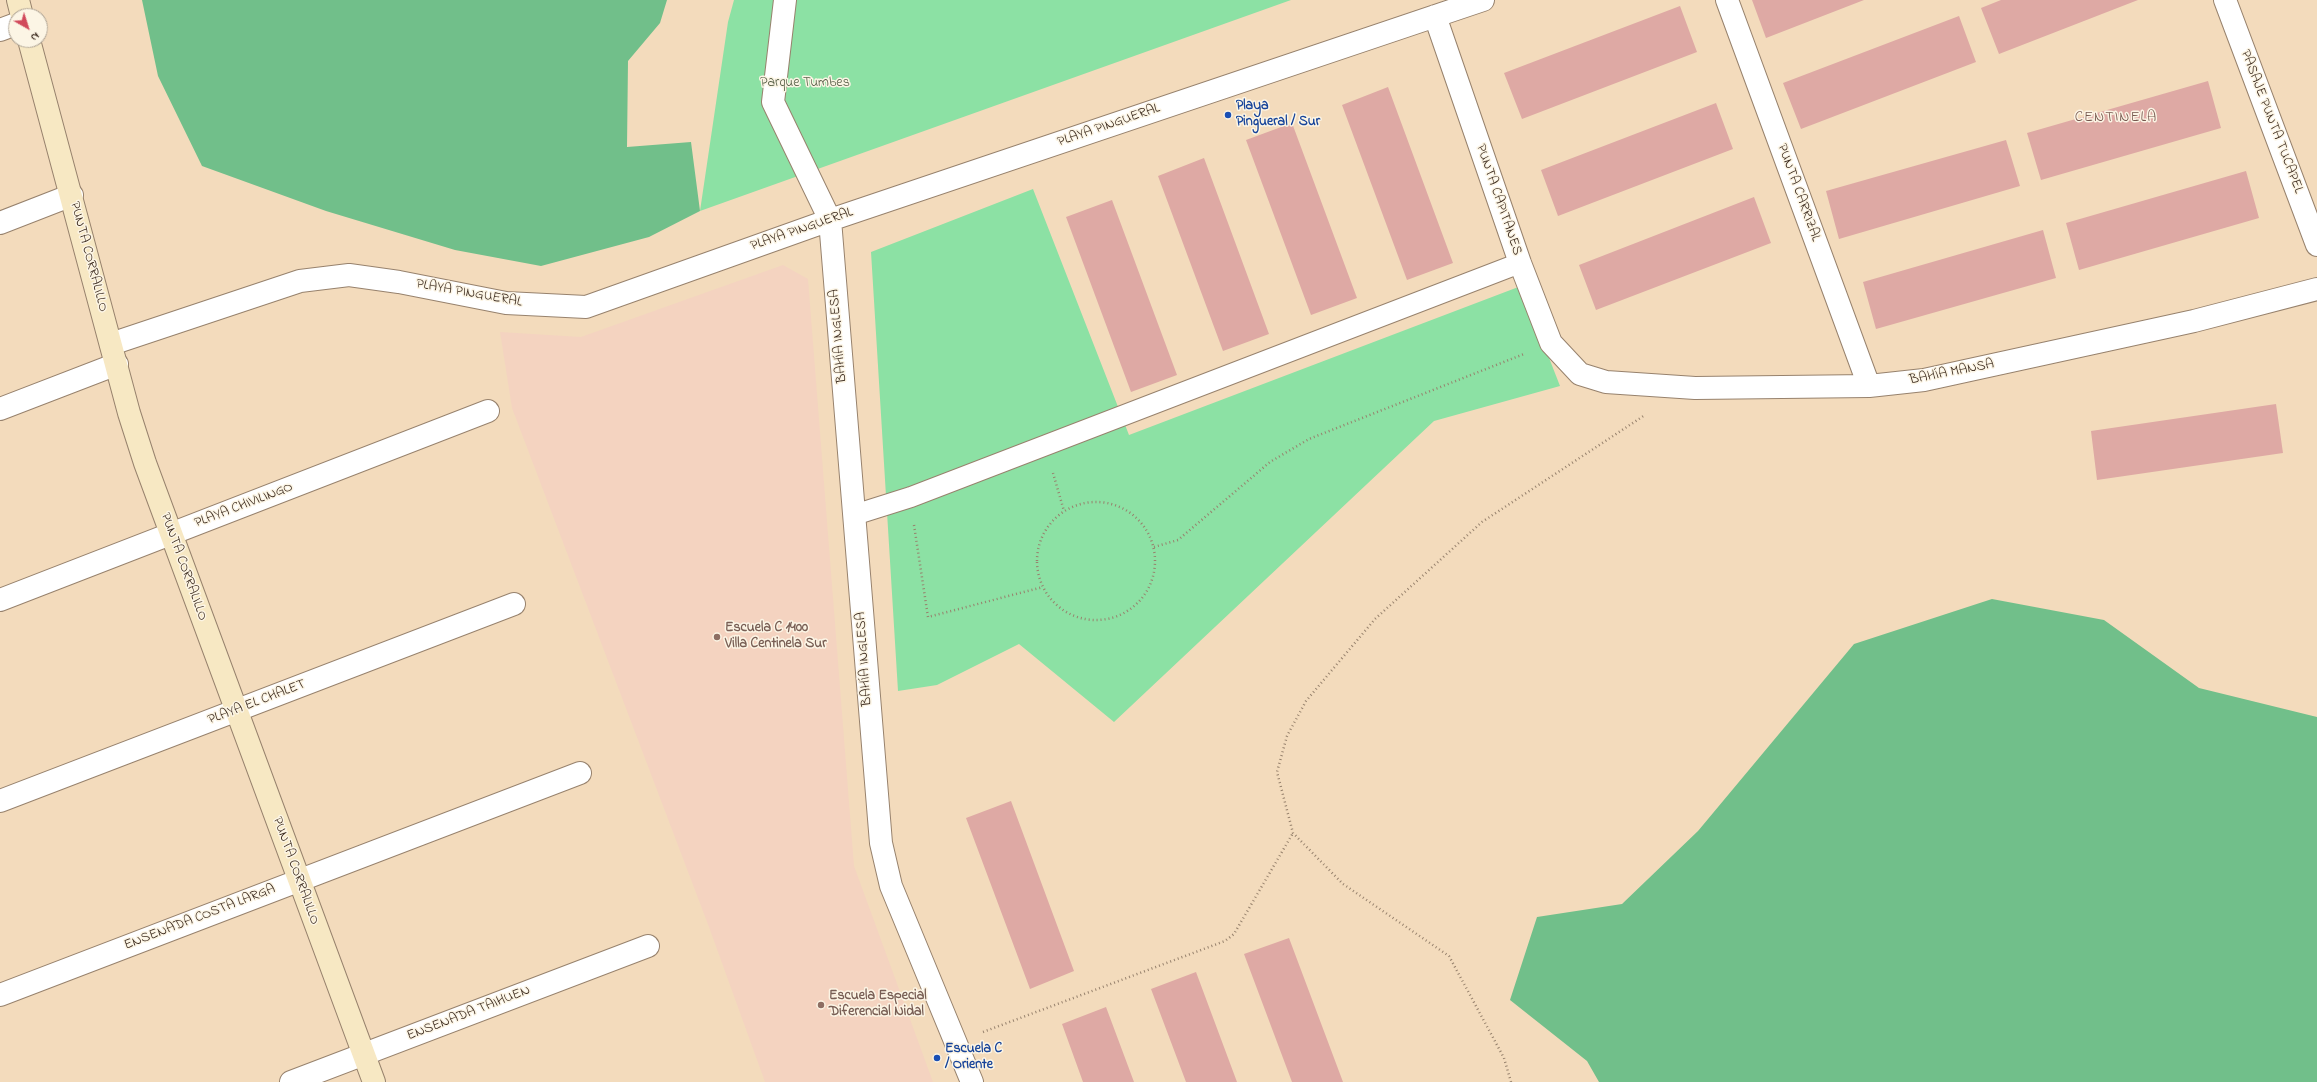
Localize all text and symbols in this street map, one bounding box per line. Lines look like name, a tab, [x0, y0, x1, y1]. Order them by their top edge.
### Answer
north arrow	[8, 8, 48, 48]
text: N	[27, 28, 43, 45]
street label: PASAJE PUNTA TUCAPEL	[2236, 48, 2306, 196]
park label: Parque Tumbes	[760, 76, 850, 92]
place label: Playa Pingueral / Sur	[1236, 99, 1320, 132]
street label: PLAYA PINGUERAL	[1056, 101, 1162, 151]
marker: Playa Pingueral / Sur	[1223, 110, 1233, 120]
district label: CENTINELA	[2075, 110, 2157, 128]
street label: PUNTA CAPITANES	[1471, 142, 1525, 258]
street label: PUNTA CARRIZAL	[1773, 142, 1823, 244]
street label: PUNTA CORRALILLO	[65, 200, 111, 314]
street label: PLAYA PINGUERAL	[749, 205, 855, 255]
street label: PLAYA PINGUERAL	[415, 276, 523, 312]
street label: BAHÍA INGLESA	[827, 288, 851, 384]
street label: BAHÍA MANSA	[1908, 357, 1996, 389]
street label: PLAYA CHIVILINGO	[192, 480, 296, 532]
street label: PUNTA CORRALILLO	[156, 511, 210, 623]
street label: BAHÍA INGLESA	[853, 611, 877, 707]
place label: Escuela C 1400 Villa Centinela Sur	[725, 621, 827, 654]
marker: Escuela C 1400 Villa Centinela Sur	[712, 632, 722, 642]
street label: PLAYA EL CHALET	[206, 677, 308, 729]
street label: PUNTA CORRALILLO	[268, 815, 322, 927]
street label: ENSENADA COSTA LARGA	[122, 881, 278, 955]
street label: ENSENADA TAIHUEN	[405, 983, 533, 1045]
place label: Escuela Especial Diferencial Nidal	[829, 989, 927, 1022]
marker: Escuela Especial Diferencial Nidal	[816, 1000, 826, 1010]
place label: Escuela C / Oriente	[945, 1042, 1002, 1074]
marker: Escuela C / Oriente	[932, 1053, 942, 1063]

